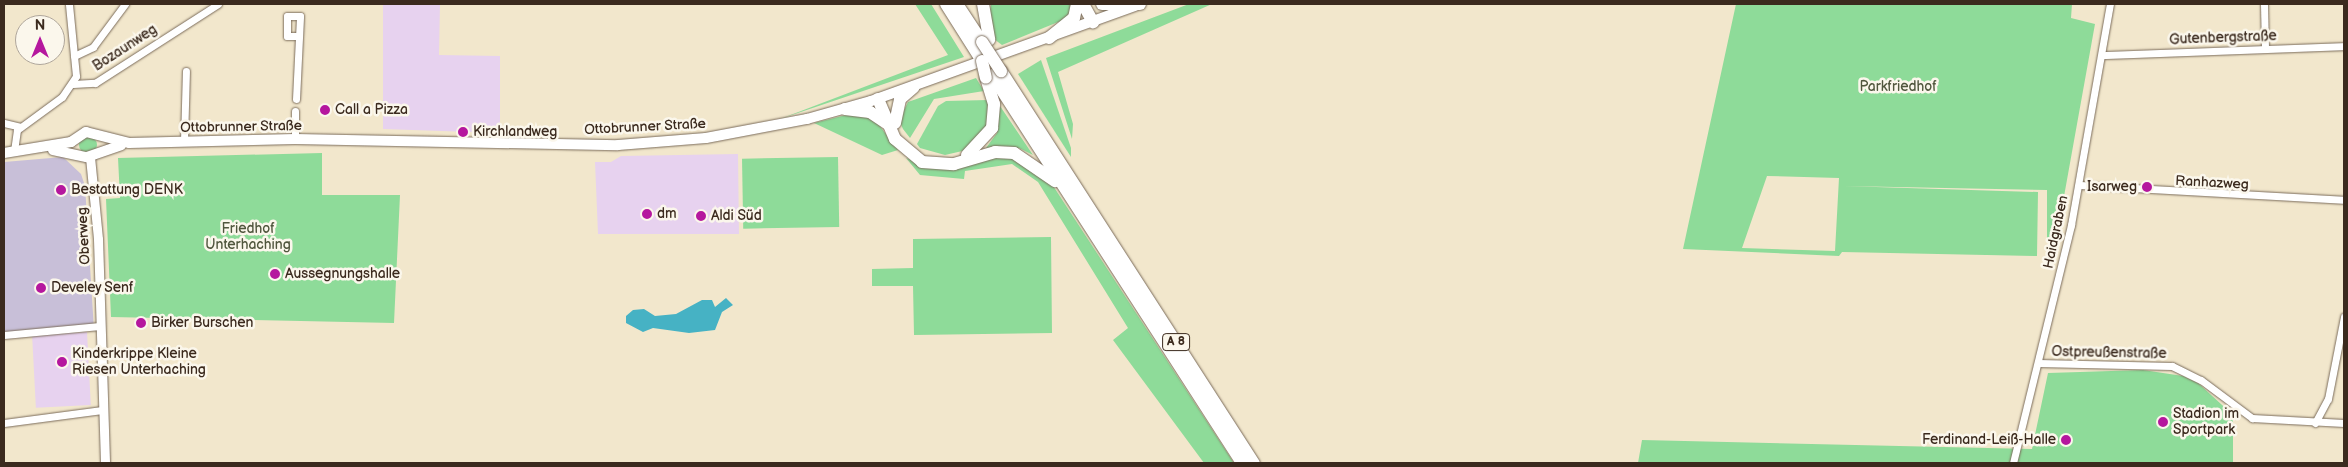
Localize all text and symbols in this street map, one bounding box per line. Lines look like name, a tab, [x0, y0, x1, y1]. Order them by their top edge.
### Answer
north arrow	[15, 15, 65, 65]
text: N	[35, 17, 45, 34]
street label: Bozaunweg	[90, 21, 160, 75]
street label: Gutenbergstraße	[2169, 28, 2277, 48]
park label: Parkfriedhof	[1859, 79, 1937, 95]
place label: Call a Pizza	[335, 102, 408, 118]
marker: Call a Pizza	[319, 104, 331, 116]
street label: Ottobrunner Straße	[584, 115, 706, 139]
street label: Ottobrunner Straße	[180, 118, 302, 136]
place label: Kirchlandweg	[473, 124, 557, 140]
marker: Kirchlandweg	[457, 126, 469, 138]
street label: Ranhazweg	[2175, 173, 2249, 193]
place label: Isarweg	[2087, 179, 2137, 195]
marker: Isarweg	[2141, 181, 2153, 193]
place label: Bestattung DENK	[71, 182, 183, 198]
marker: Bestattung DENK	[55, 184, 67, 196]
street label: Haidgraben	[2040, 194, 2072, 270]
place label: dm	[657, 206, 677, 222]
street label: Oberweg	[74, 207, 94, 265]
marker: dm	[641, 208, 653, 220]
place label: Aldi Süd	[711, 208, 762, 224]
marker: Aldi Süd	[695, 210, 707, 222]
park label: Friedhof Unterhaching	[205, 221, 291, 253]
place label: Aussegnungshalle	[285, 266, 400, 282]
marker: Aussegnungshalle	[269, 268, 281, 280]
place label: Develey Senf	[51, 280, 135, 296]
marker: Develey Senf	[35, 282, 47, 294]
place label: Birker Burschen	[151, 315, 253, 331]
marker: Birker Burschen	[135, 317, 147, 329]
road number: A 8	[1161, 332, 1191, 352]
street label: Ostpreußenstraße	[2051, 344, 2167, 362]
place label: Kinderkrippe Kleine Riesen Unterhaching	[72, 346, 206, 378]
marker: Kinderkrippe Kleine Riesen Unterhaching	[56, 356, 68, 368]
place label: Stadion im Sportpark	[2173, 406, 2239, 438]
marker: Stadion im Sportpark	[2157, 416, 2169, 428]
place label: Ferdinand-Leiß-Halle	[1922, 432, 2056, 448]
marker: Ferdinand-Leiß-Halle	[2060, 434, 2072, 446]

